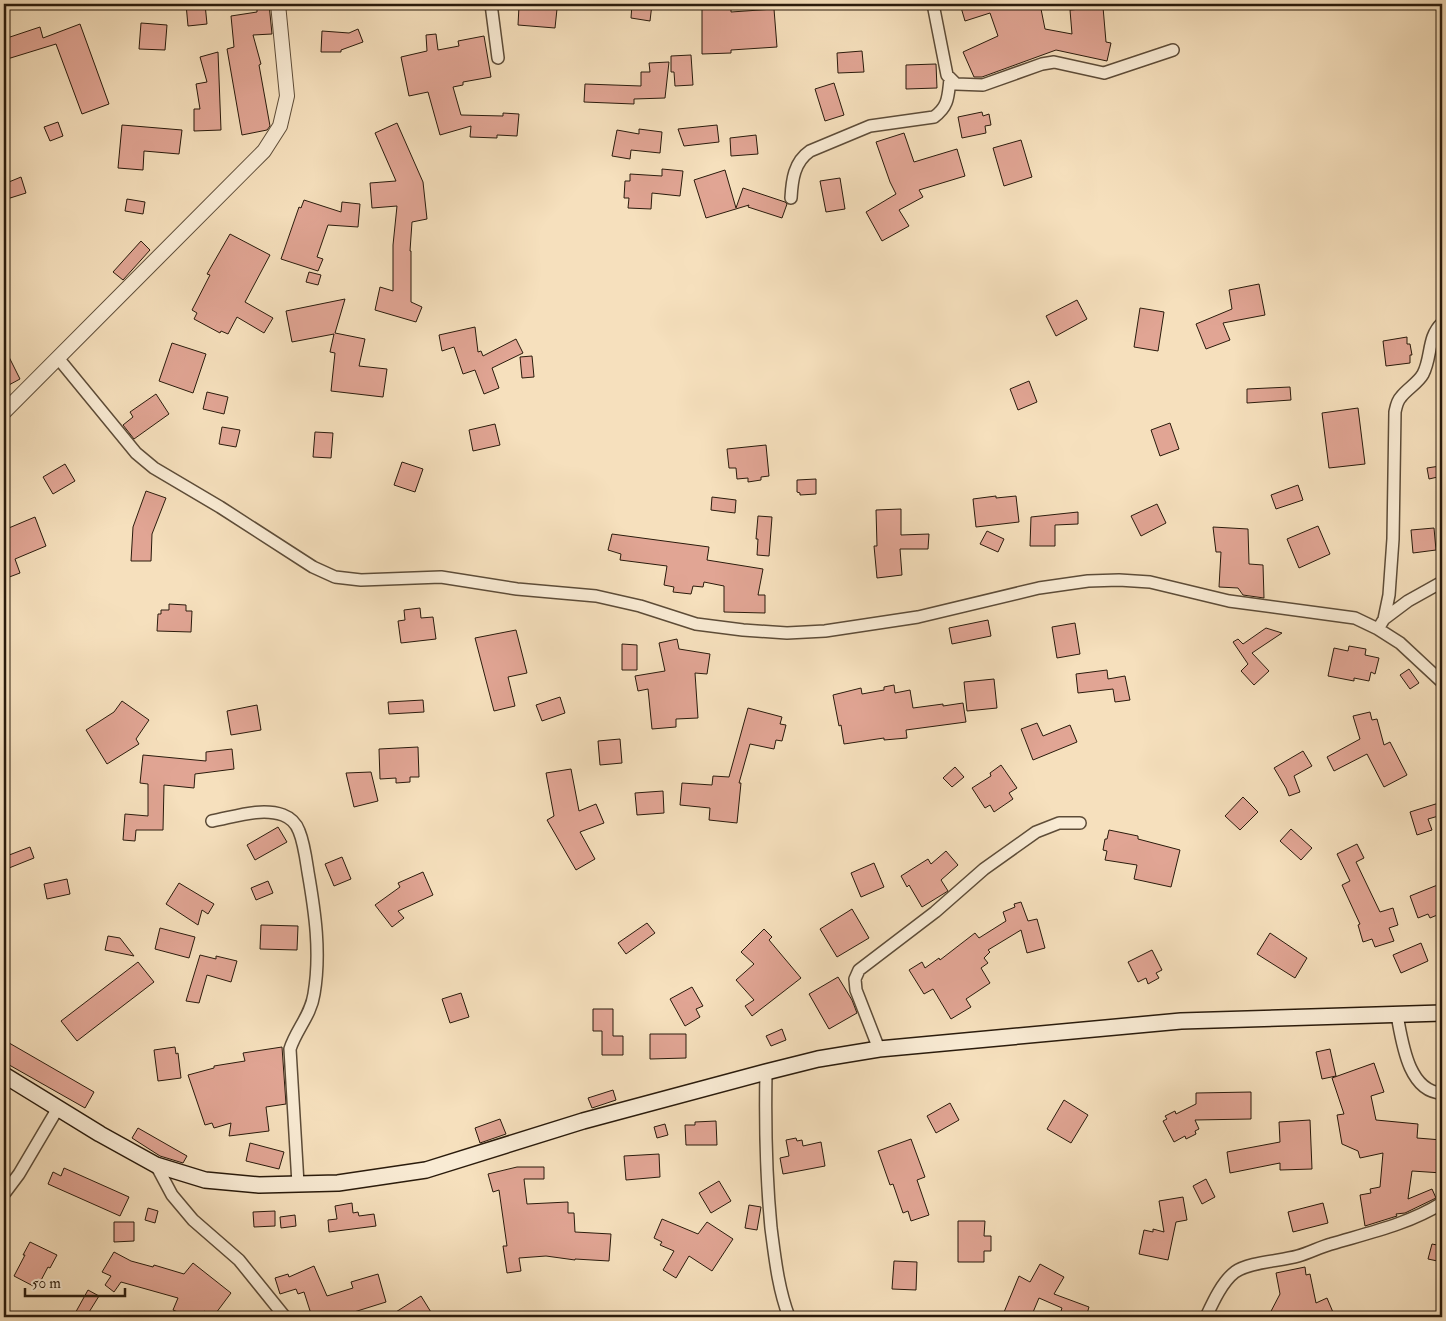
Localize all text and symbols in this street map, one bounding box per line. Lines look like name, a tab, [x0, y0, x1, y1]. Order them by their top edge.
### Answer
scale bar	[25, 1266, 125, 1298]
text: 50 m	[32, 1274, 61, 1293]

